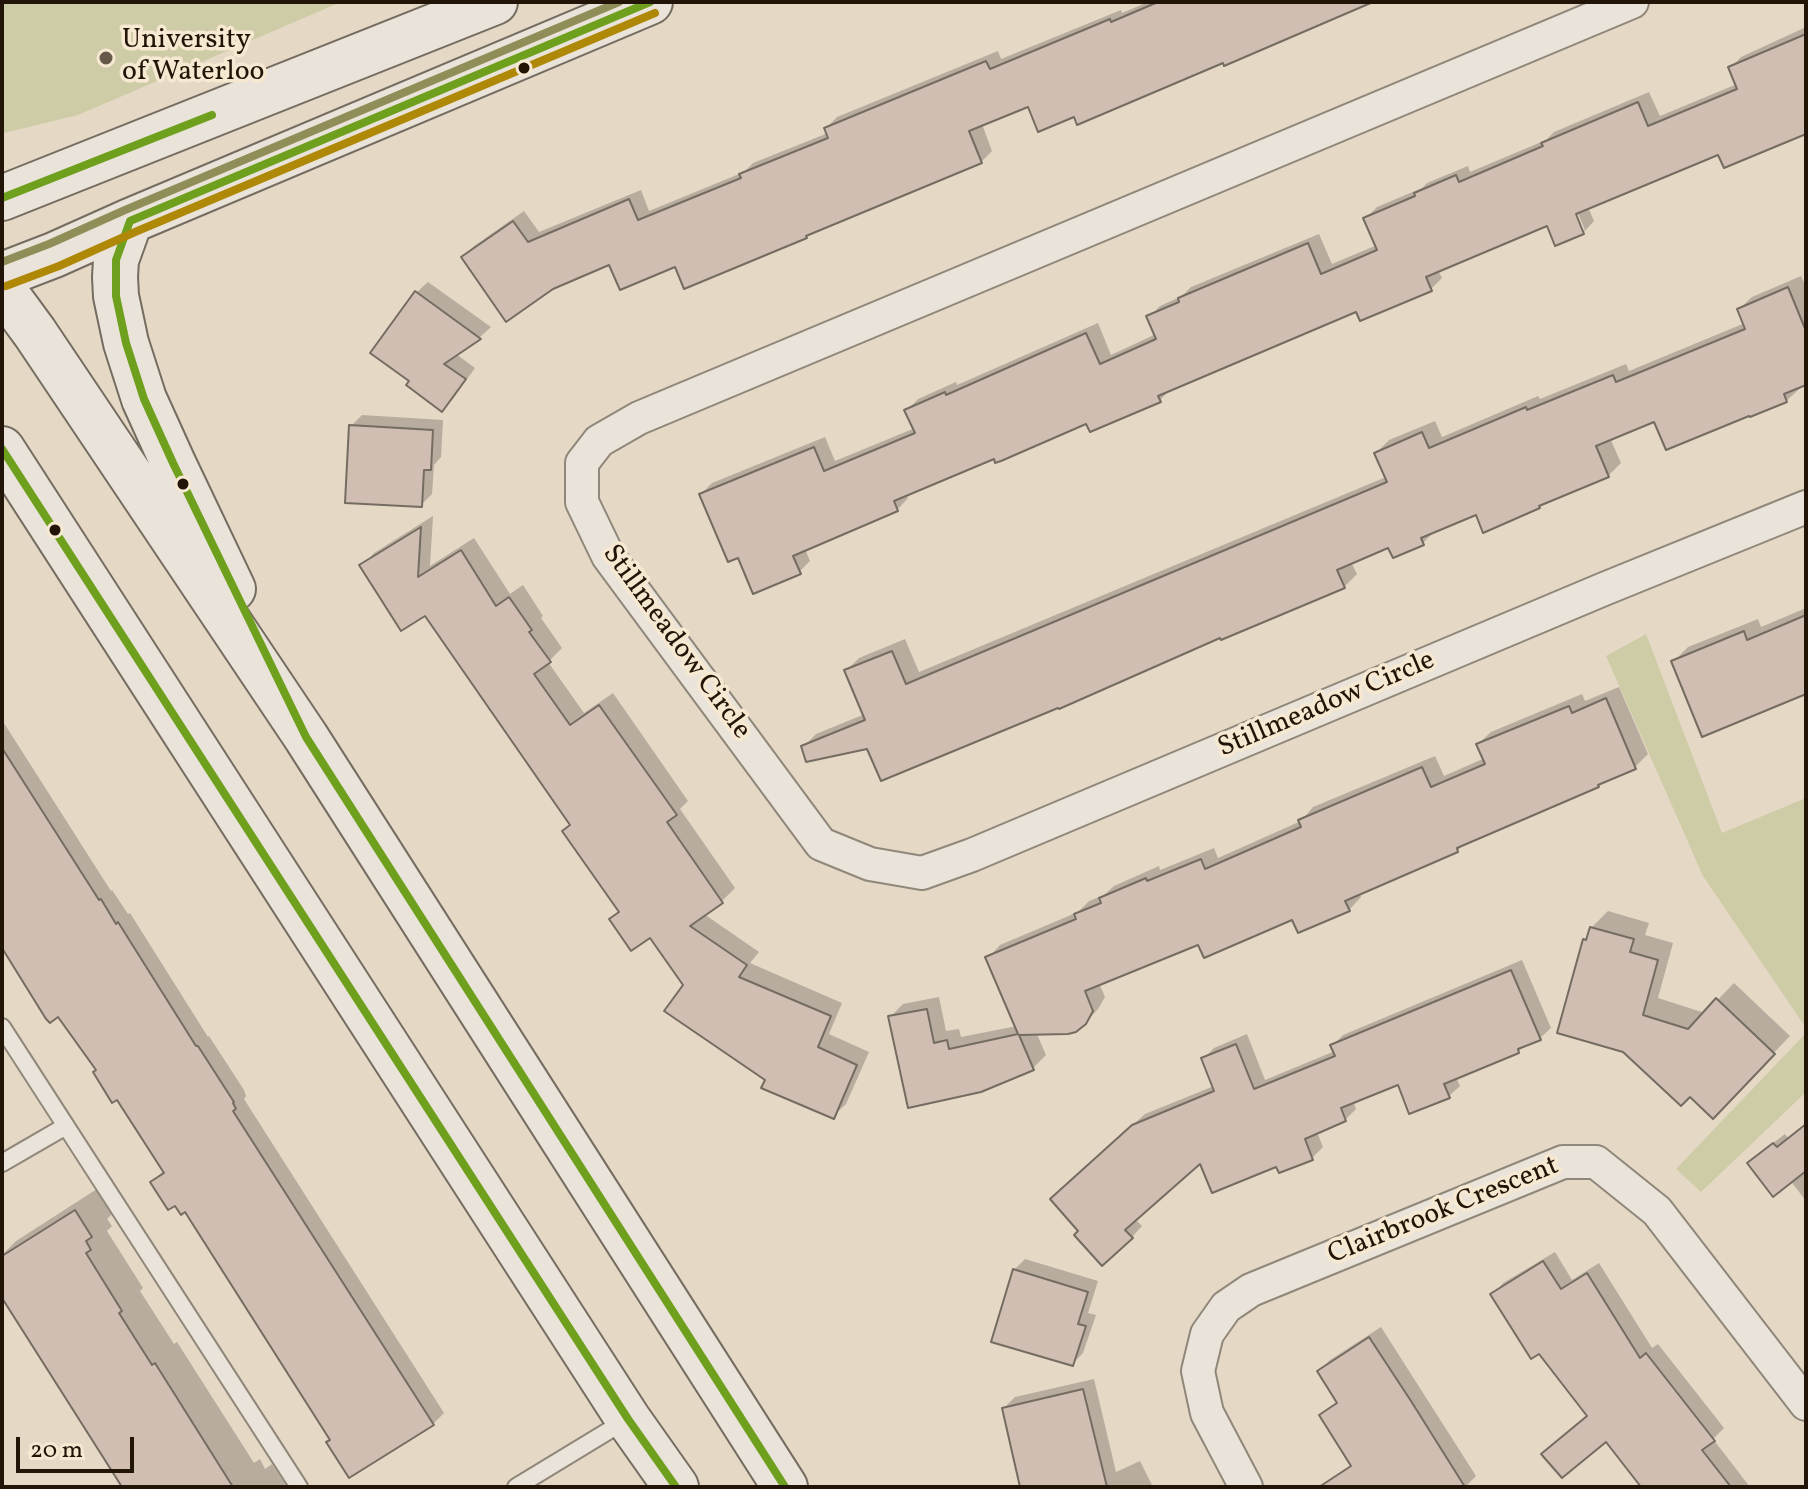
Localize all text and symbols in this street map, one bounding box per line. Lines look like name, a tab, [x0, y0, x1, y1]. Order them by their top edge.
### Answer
place label: University of Waterloo	[122, 25, 264, 91]
marker: University of Waterloo	[97, 49, 115, 67]
unlabelled marker	[516, 60, 532, 76]
unlabelled marker	[175, 476, 191, 492]
unlabelled marker	[47, 522, 63, 538]
street label: Stillmeadow Circle	[593, 539, 757, 747]
street label: Stillmeadow Circle	[1214, 645, 1440, 767]
street label: Clairbrook Crescent	[1324, 1150, 1564, 1274]
scale bar	[20, 1421, 138, 1471]
text: 20 m	[30, 1434, 83, 1468]

